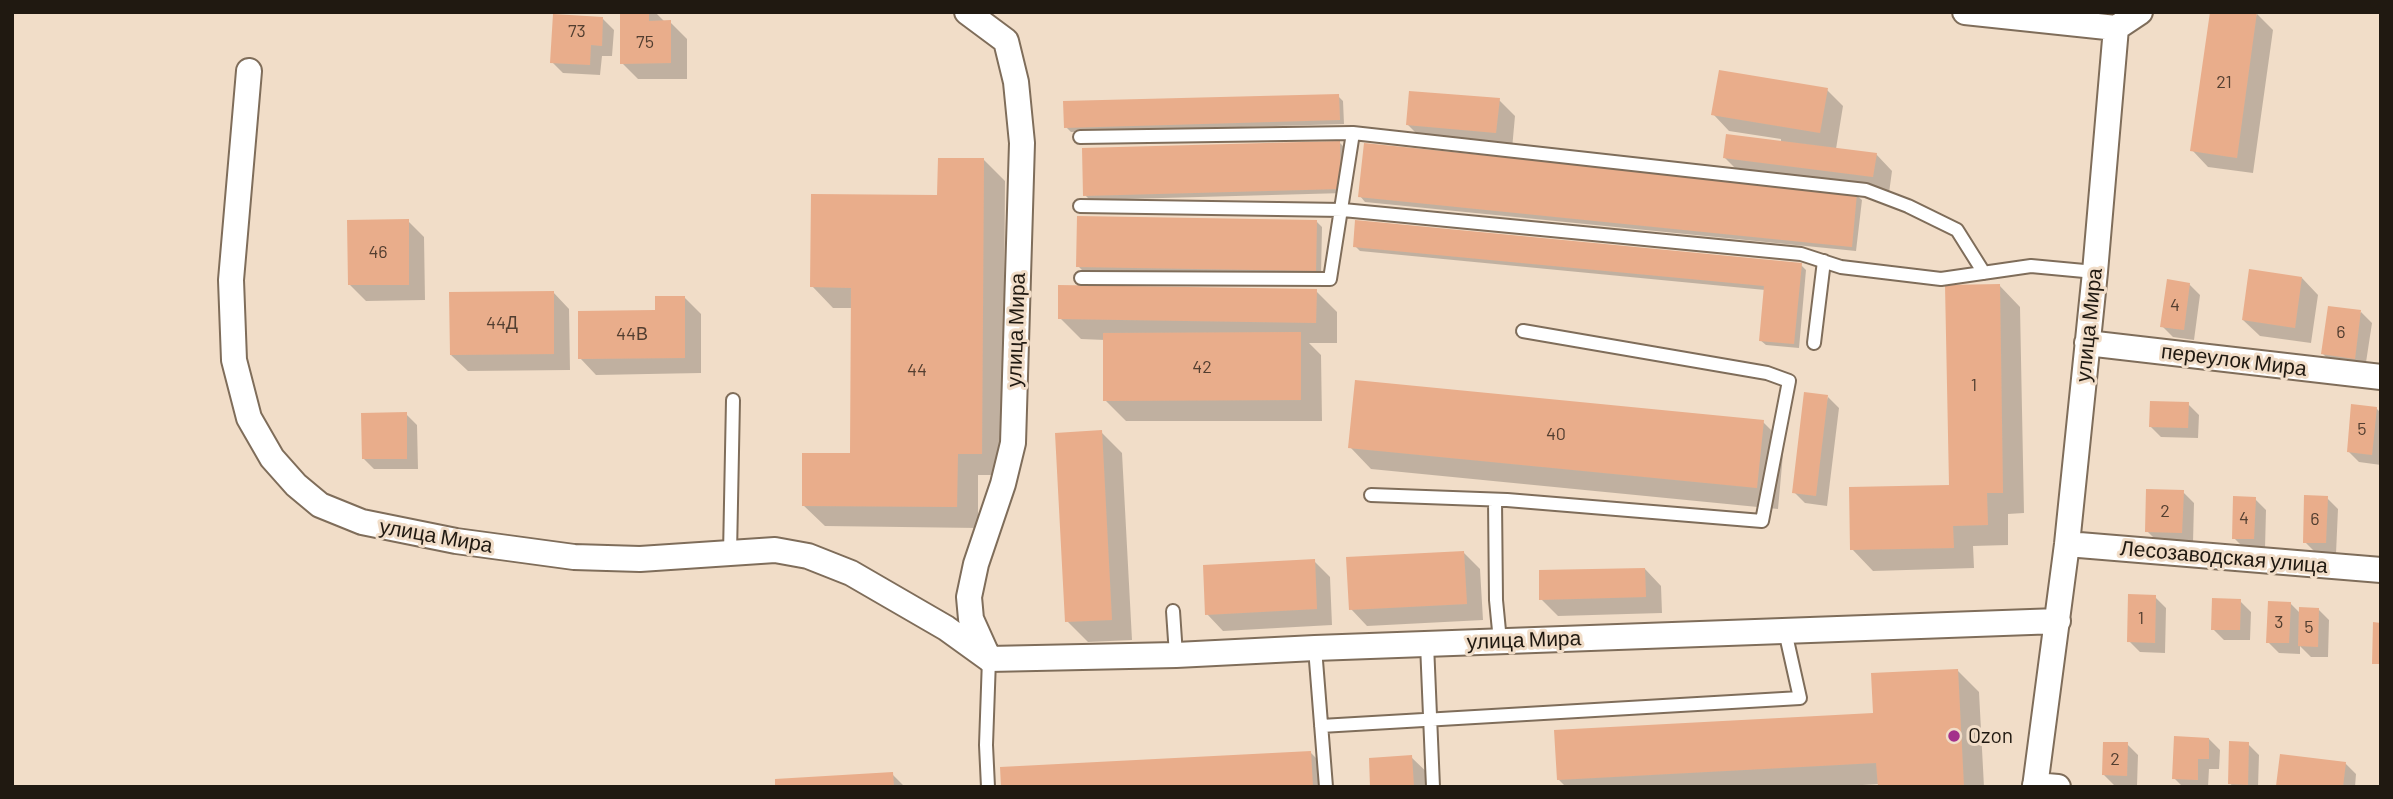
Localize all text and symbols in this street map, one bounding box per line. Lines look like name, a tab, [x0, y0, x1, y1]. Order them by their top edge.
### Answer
house number: 73	[568, 20, 586, 42]
house number: 75	[636, 31, 654, 53]
house number: 21	[2216, 71, 2232, 93]
house number: 46	[368, 241, 388, 263]
street label: улица Мира	[2070, 267, 2108, 383]
street label: улица Мира	[1001, 272, 1031, 388]
house number: 4	[2170, 294, 2180, 316]
house number: 44Д	[486, 312, 518, 334]
house number: 6	[2336, 321, 2346, 343]
house number: 44В	[616, 323, 648, 345]
street label: переулок Мира	[2160, 339, 2308, 381]
house number: 42	[1192, 356, 1212, 378]
house number: 44	[907, 359, 927, 381]
house number: 1	[1971, 374, 1977, 396]
house number: 5	[2357, 418, 2367, 440]
house number: 40	[1546, 423, 1566, 445]
house number: 2	[2160, 500, 2170, 522]
house number: 4	[2239, 507, 2249, 529]
house number: 6	[2310, 508, 2320, 530]
street label: улица Мира	[377, 514, 495, 558]
street label: Лесозаводская улица	[2119, 535, 2329, 579]
house number: 1	[2138, 607, 2144, 629]
house number: 3	[2274, 611, 2284, 633]
house number: 5	[2304, 616, 2314, 638]
street label: улица Мира	[1466, 625, 1582, 655]
place label: Ozon	[1968, 723, 2013, 749]
marker: Ozon	[1946, 728, 1962, 744]
house number: 2	[2110, 748, 2120, 770]

